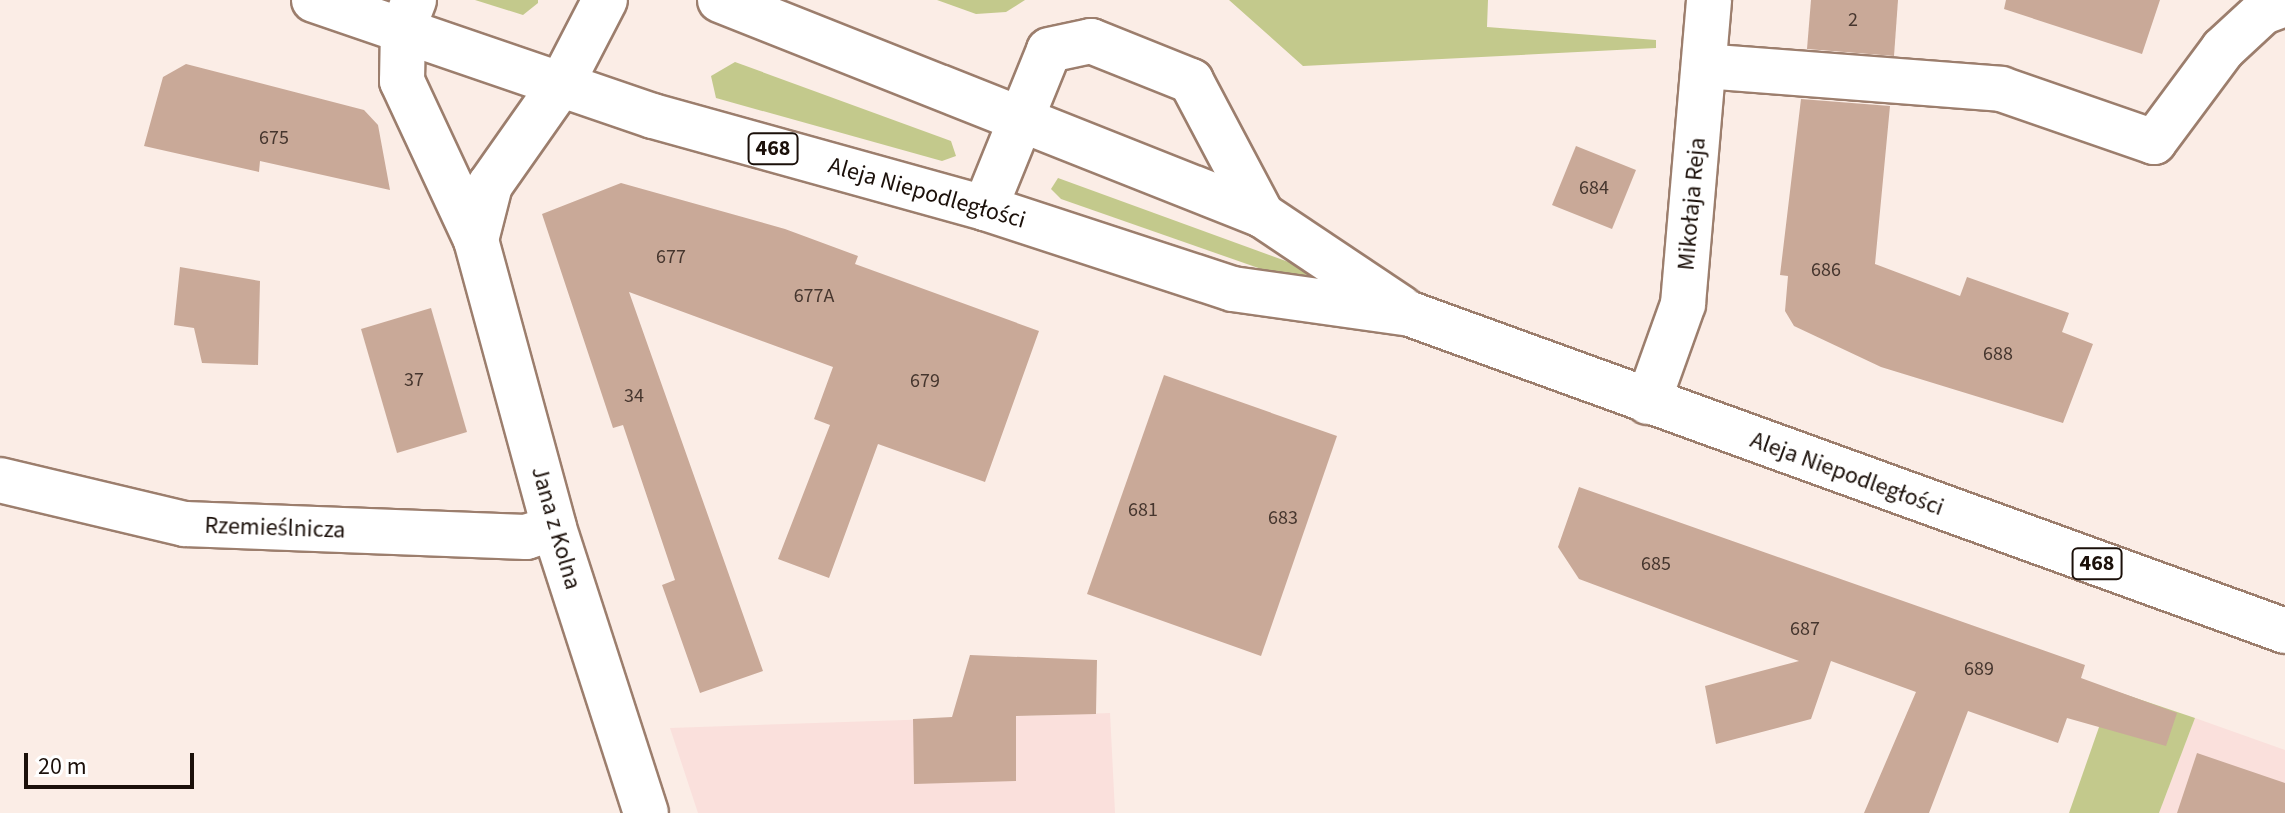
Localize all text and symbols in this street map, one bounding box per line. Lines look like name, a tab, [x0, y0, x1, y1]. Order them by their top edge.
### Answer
house number: 2	[1848, 8, 1858, 32]
house number: 675	[259, 126, 289, 150]
road number: 468	[747, 131, 799, 167]
street label: Mikołaja Reja	[1672, 136, 1712, 272]
street label: Aleja Niepodległości	[825, 151, 1029, 235]
house number: 684	[1579, 176, 1609, 200]
house number: 677	[656, 245, 686, 269]
house number: 686	[1811, 258, 1841, 282]
house number: 677A	[794, 284, 834, 308]
house number: 688	[1983, 342, 2013, 366]
house number: 37	[404, 368, 424, 392]
house number: 679	[910, 369, 940, 393]
house number: 34	[624, 384, 644, 408]
street label: Aleja Niepodległości	[1746, 426, 1948, 522]
street label: Jana z Kolna	[525, 463, 587, 593]
house number: 681	[1128, 498, 1158, 522]
house number: 683	[1268, 506, 1298, 530]
street label: Rzemieślnicza	[204, 511, 346, 545]
road number: 468	[2071, 546, 2123, 582]
house number: 685	[1641, 552, 1671, 576]
house number: 687	[1790, 617, 1820, 641]
house number: 689	[1964, 657, 1994, 681]
scale bar	[28, 737, 198, 787]
text: 20 m	[38, 749, 87, 784]

